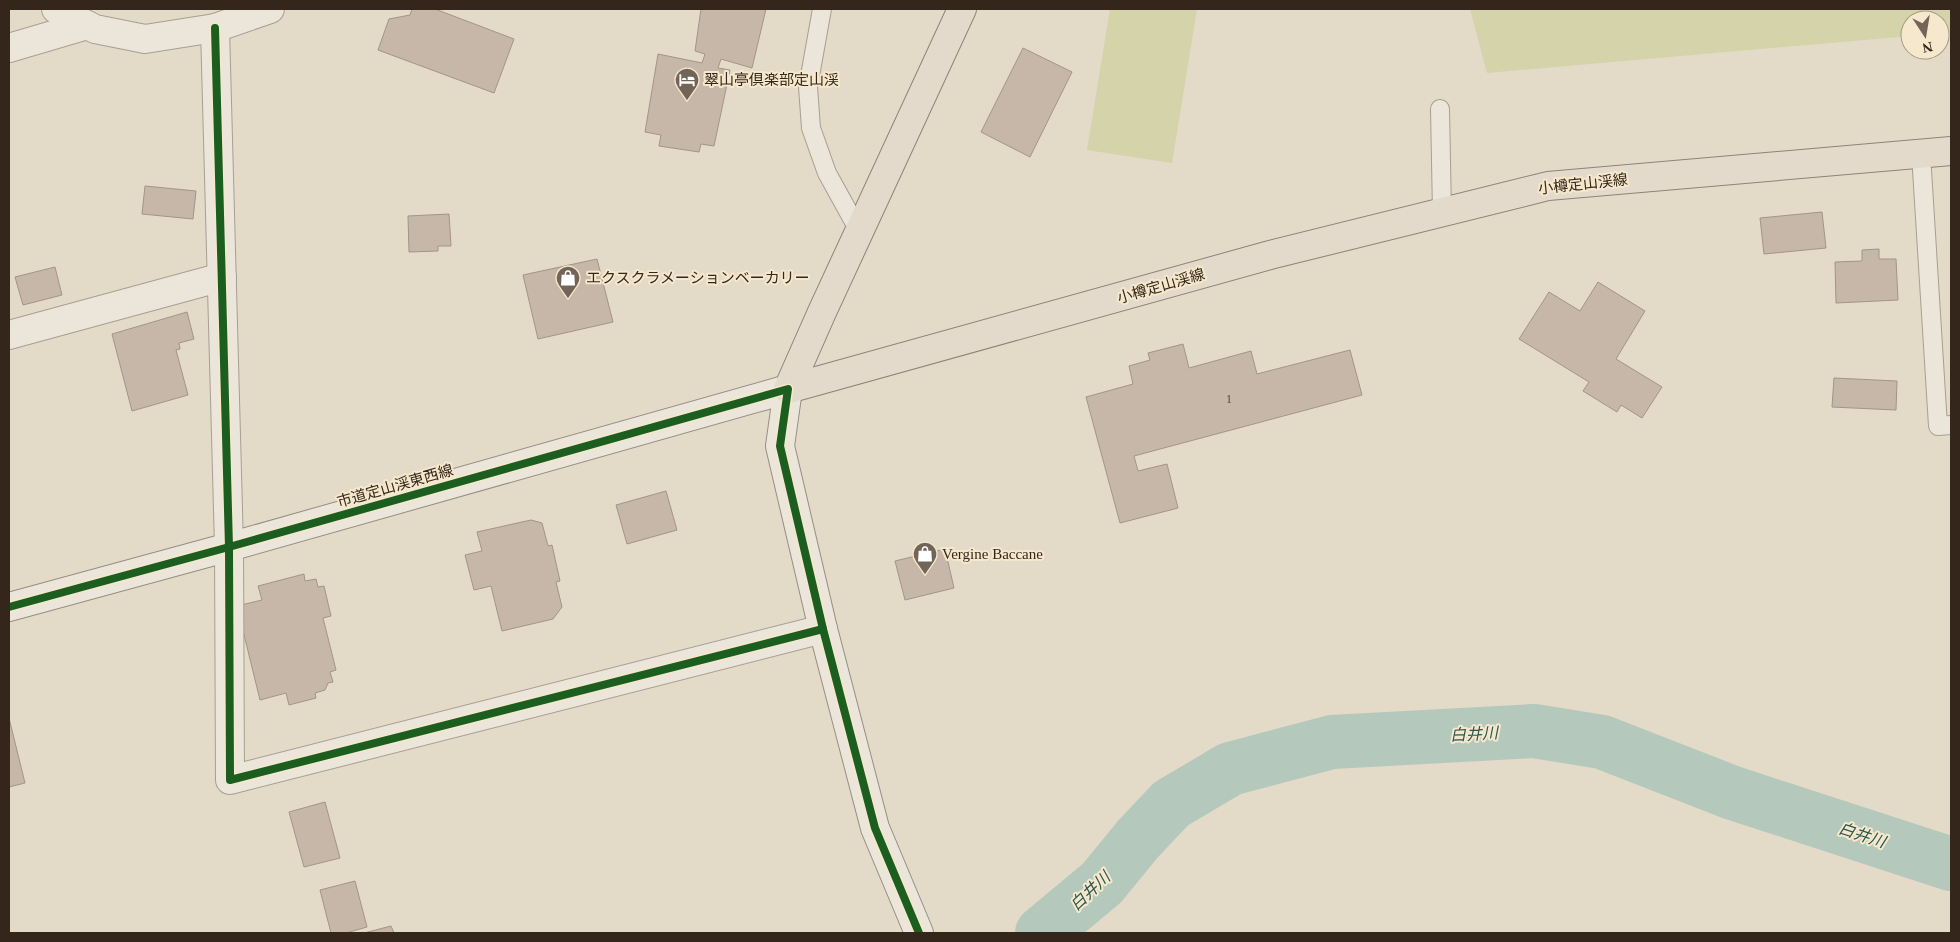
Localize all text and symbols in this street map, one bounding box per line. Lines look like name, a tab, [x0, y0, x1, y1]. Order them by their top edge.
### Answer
north arrow	[1900, 10, 1950, 60]
text: N	[1921, 39, 1934, 56]
hotel icon: 翠山亭倶楽部定山渓	[674, 67, 700, 101]
place label: 翠山亭倶楽部定山渓	[704, 72, 839, 88]
street label: 小樽定山渓線	[1537, 171, 1629, 197]
shop icon: エクスクラメーションベーカリー	[555, 265, 581, 299]
street label: 小樽定山渓線	[1116, 266, 1206, 306]
place label: エクスクラメーションベーカリー	[586, 270, 810, 286]
house number: 1	[1226, 392, 1232, 406]
street label: 市道定山渓東西線	[335, 462, 455, 510]
shop icon: Vergine Baccane	[912, 541, 938, 575]
place label: Vergine Baccane	[942, 546, 1043, 562]
water label: 白井川	[1450, 724, 1500, 744]
water label: 白井川	[1837, 819, 1889, 851]
water label: 白井川	[1067, 867, 1115, 914]

